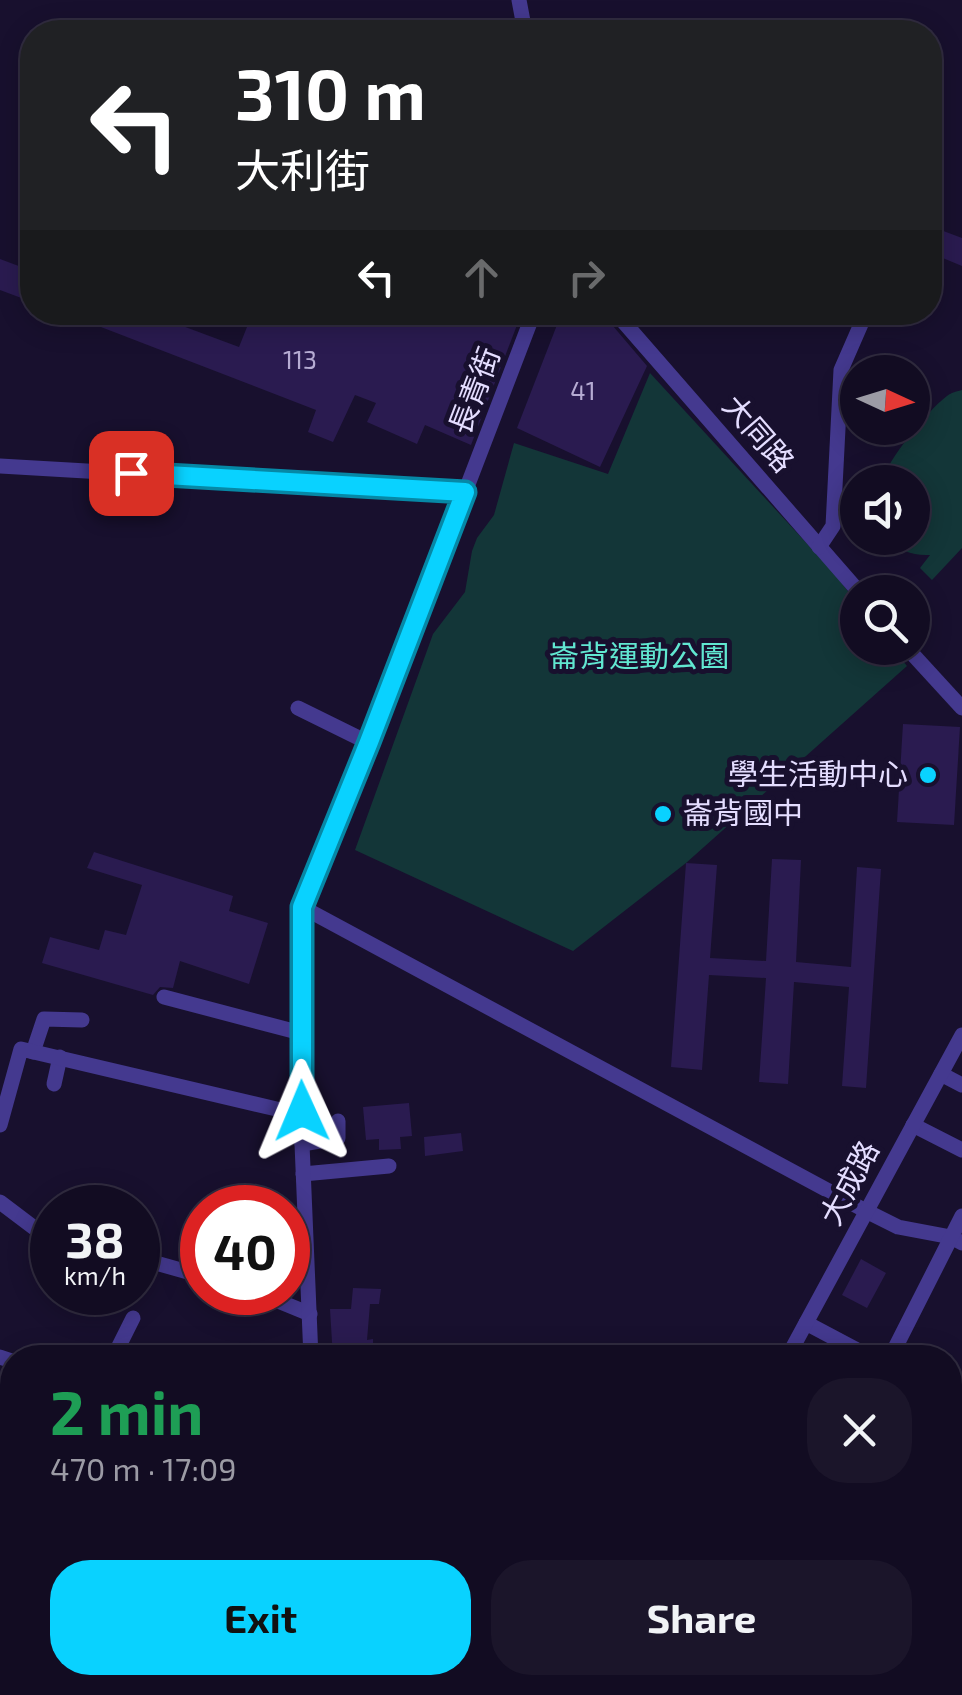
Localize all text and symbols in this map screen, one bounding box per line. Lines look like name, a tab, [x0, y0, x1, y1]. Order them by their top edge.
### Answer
text: 310 m	[235, 50, 426, 134]
icon: left	[70, 60, 200, 190]
text: 大利街	[235, 142, 370, 196]
icon: left	[349, 250, 404, 305]
icon: ahead	[454, 250, 509, 305]
icon: right	[559, 250, 614, 305]
street label: 長青街	[440, 342, 506, 439]
house number: 113	[283, 344, 317, 374]
north arrow	[840, 355, 930, 445]
map controls	[840, 355, 930, 665]
house number: 41	[570, 375, 596, 405]
street label: 大同路	[716, 387, 803, 478]
pin	[89, 431, 174, 516]
icon: arrive	[104, 446, 159, 501]
button: sound	[840, 465, 930, 555]
button: search	[840, 575, 930, 665]
park label: 崙背運動公園	[549, 637, 729, 673]
place label: 學生活動中心	[728, 755, 908, 791]
marker: 學生活動中心	[917, 764, 939, 786]
place label: 崙背國中	[683, 794, 803, 830]
marker: 崙背國中	[652, 803, 674, 825]
position arrow	[250, 1059, 354, 1163]
street label: 大成路	[811, 1134, 885, 1230]
speed limit sign: 40	[180, 1185, 310, 1315]
text: 38	[65, 1208, 125, 1268]
text: km/h	[64, 1260, 126, 1290]
text: 2 min	[50, 1375, 203, 1447]
button: close	[807, 1378, 912, 1483]
text: 470 m · 17:09	[50, 1449, 237, 1487]
button: Exit	[50, 1560, 471, 1675]
button: Share	[491, 1560, 912, 1675]

